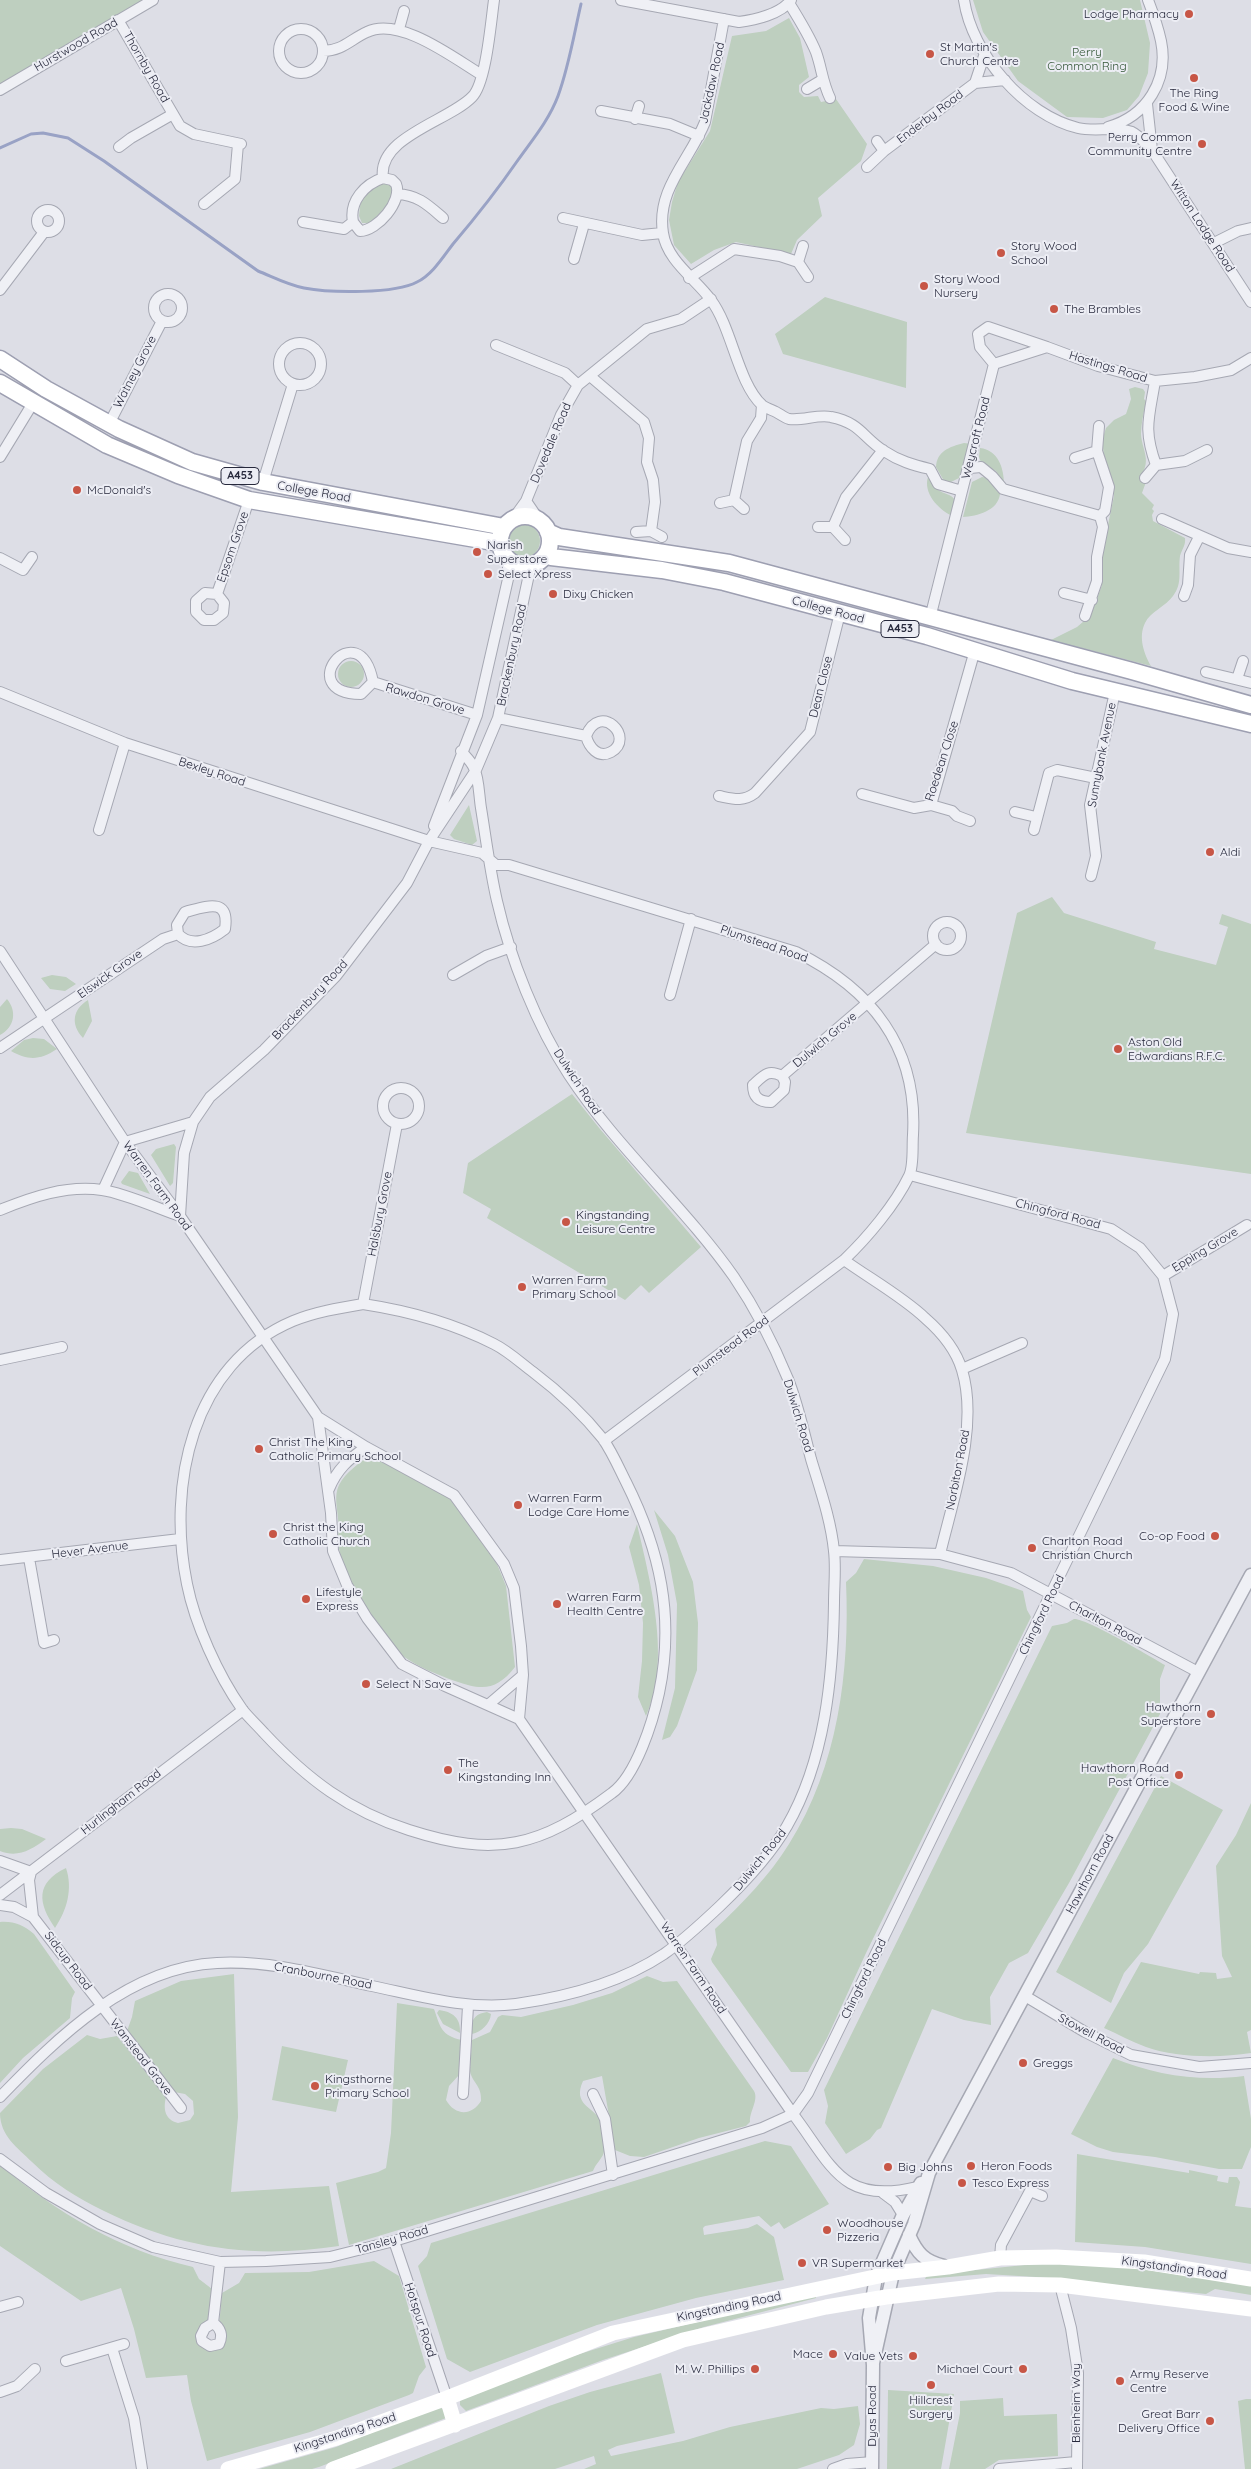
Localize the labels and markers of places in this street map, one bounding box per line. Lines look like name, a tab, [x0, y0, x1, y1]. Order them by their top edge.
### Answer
place label: Lodge Pharmacy	[1084, 7, 1179, 21]
marker: Lodge Pharmacy	[1183, 8, 1195, 20]
place label: St Martin's Church Centre	[940, 40, 1019, 68]
marker: St Martin's Church Centre	[924, 48, 936, 60]
marker: The Ring Food & Wine	[1188, 72, 1200, 84]
place label: The Ring Food & Wine	[1159, 86, 1229, 114]
place label: Perry Common Community Centre	[1088, 130, 1192, 158]
marker: Perry Common Community Centre	[1196, 138, 1208, 150]
place label: Story Wood School	[1011, 239, 1077, 267]
marker: Story Wood School	[995, 247, 1007, 259]
place label: Story Wood Nursery	[934, 272, 1000, 300]
marker: Story Wood Nursery	[918, 280, 930, 292]
place label: The Brambles	[1064, 302, 1141, 316]
marker: The Brambles	[1048, 303, 1060, 315]
place label: McDonald's	[87, 483, 151, 497]
marker: McDonald's	[71, 484, 83, 496]
place label: Narish Superstore	[487, 538, 547, 566]
marker: Narish Superstore	[471, 546, 483, 558]
place label: Select Xpress	[498, 567, 571, 581]
marker: Select Xpress	[482, 568, 494, 580]
place label: Dixy Chicken	[563, 587, 633, 601]
marker: Dixy Chicken	[547, 588, 559, 600]
place label: Aldi	[1220, 845, 1240, 859]
marker: Aldi	[1204, 846, 1216, 858]
place label: Aston Old Edwardians R.F.C.	[1128, 1035, 1225, 1063]
marker: Aston Old Edwardians R.F.C.	[1112, 1043, 1124, 1055]
place label: Kingstanding Leisure Centre	[576, 1208, 655, 1236]
marker: Kingstanding Leisure Centre	[560, 1216, 572, 1228]
place label: Warren Farm Primary School	[532, 1273, 616, 1301]
marker: Warren Farm Primary School	[516, 1281, 528, 1293]
place label: Christ The King Catholic Primary School	[269, 1435, 401, 1463]
marker: Christ The King Catholic Primary School	[253, 1443, 265, 1455]
place label: Warren Farm Lodge Care Home	[528, 1491, 629, 1519]
marker: Warren Farm Lodge Care Home	[512, 1499, 524, 1511]
place label: Christ the King Catholic Church	[283, 1520, 370, 1548]
marker: Christ the King Catholic Church	[267, 1528, 279, 1540]
place label: Co-op Food	[1139, 1529, 1205, 1543]
marker: Co-op Food	[1209, 1530, 1221, 1542]
place label: Charlton Road Christian Church	[1042, 1534, 1132, 1562]
marker: Charlton Road Christian Church	[1026, 1542, 1038, 1554]
place label: Lifestyle Express	[316, 1585, 362, 1613]
place label: Warren Farm Health Centre	[567, 1590, 643, 1618]
marker: Lifestyle Express	[300, 1593, 312, 1605]
marker: Warren Farm Health Centre	[551, 1598, 563, 1610]
place label: Select N Save	[376, 1677, 451, 1691]
marker: Select N Save	[360, 1678, 372, 1690]
place label: Hawthorn Superstore	[1141, 1700, 1201, 1728]
marker: Hawthorn Superstore	[1205, 1708, 1217, 1720]
place label: The Kingstanding Inn	[458, 1756, 551, 1784]
place label: Hawthorn Road Post Office	[1081, 1761, 1169, 1789]
marker: The Kingstanding Inn	[442, 1764, 454, 1776]
marker: Hawthorn Road Post Office	[1173, 1769, 1185, 1781]
place label: Greggs	[1033, 2056, 1073, 2070]
marker: Greggs	[1017, 2057, 1029, 2069]
place label: Kingsthorne Primary School	[325, 2072, 409, 2100]
marker: Kingsthorne Primary School	[309, 2080, 321, 2092]
place label: Heron Foods	[981, 2159, 1052, 2173]
place label: Big Johns	[898, 2160, 953, 2174]
marker: Heron Foods	[965, 2160, 977, 2172]
marker: Big Johns	[882, 2161, 894, 2173]
place label: Tesco Express	[972, 2176, 1049, 2190]
marker: Tesco Express	[956, 2177, 968, 2189]
place label: Woodhouse Pizzeria	[837, 2216, 903, 2244]
marker: Woodhouse Pizzeria	[821, 2224, 833, 2236]
place label: VR Supermarket	[812, 2256, 903, 2270]
marker: VR Supermarket	[796, 2257, 808, 2269]
place label: Mace	[793, 2347, 823, 2361]
marker: Mace	[827, 2348, 839, 2360]
place label: Value Vets	[844, 2349, 903, 2363]
marker: Value Vets	[907, 2350, 919, 2362]
place label: M. W. Phillips	[675, 2362, 745, 2376]
place label: Michael Court	[937, 2362, 1013, 2376]
marker: M. W. Phillips	[749, 2363, 761, 2375]
marker: Michael Court	[1017, 2363, 1029, 2375]
place label: Army Reserve Centre	[1130, 2367, 1209, 2395]
marker: Army Reserve Centre	[1114, 2375, 1126, 2387]
marker: Hillcrest Surgery	[925, 2379, 937, 2391]
place label: Hillcrest Surgery	[909, 2393, 953, 2421]
place label: Great Barr Delivery Office	[1118, 2407, 1200, 2435]
marker: Great Barr Delivery Office	[1204, 2415, 1216, 2427]

